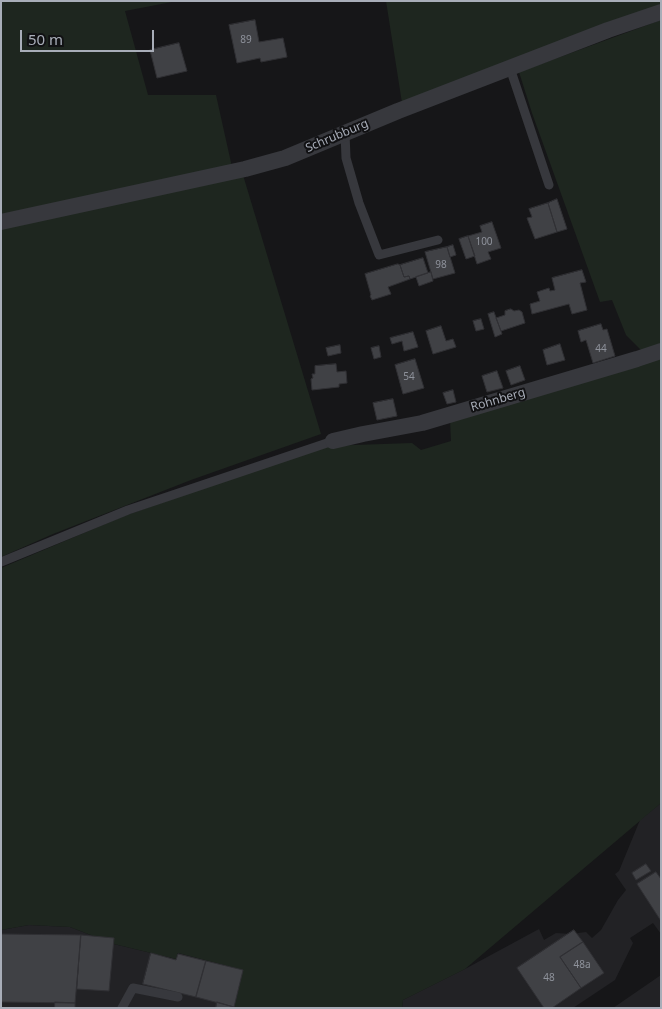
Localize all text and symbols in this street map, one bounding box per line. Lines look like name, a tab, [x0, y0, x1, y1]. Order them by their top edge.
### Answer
scale bar	[22, 20, 156, 52]
text: 50 m	[28, 29, 63, 49]
house number: 89	[240, 34, 252, 46]
street label: Schrubburg	[304, 116, 370, 156]
house number: 100	[475, 236, 493, 248]
house number: 98	[435, 259, 447, 271]
house number: 44	[595, 343, 607, 355]
house number: 54	[403, 371, 415, 383]
street label: Rohnberg	[469, 385, 527, 415]
house number: 48a	[573, 959, 591, 971]
house number: 48	[543, 972, 555, 984]

